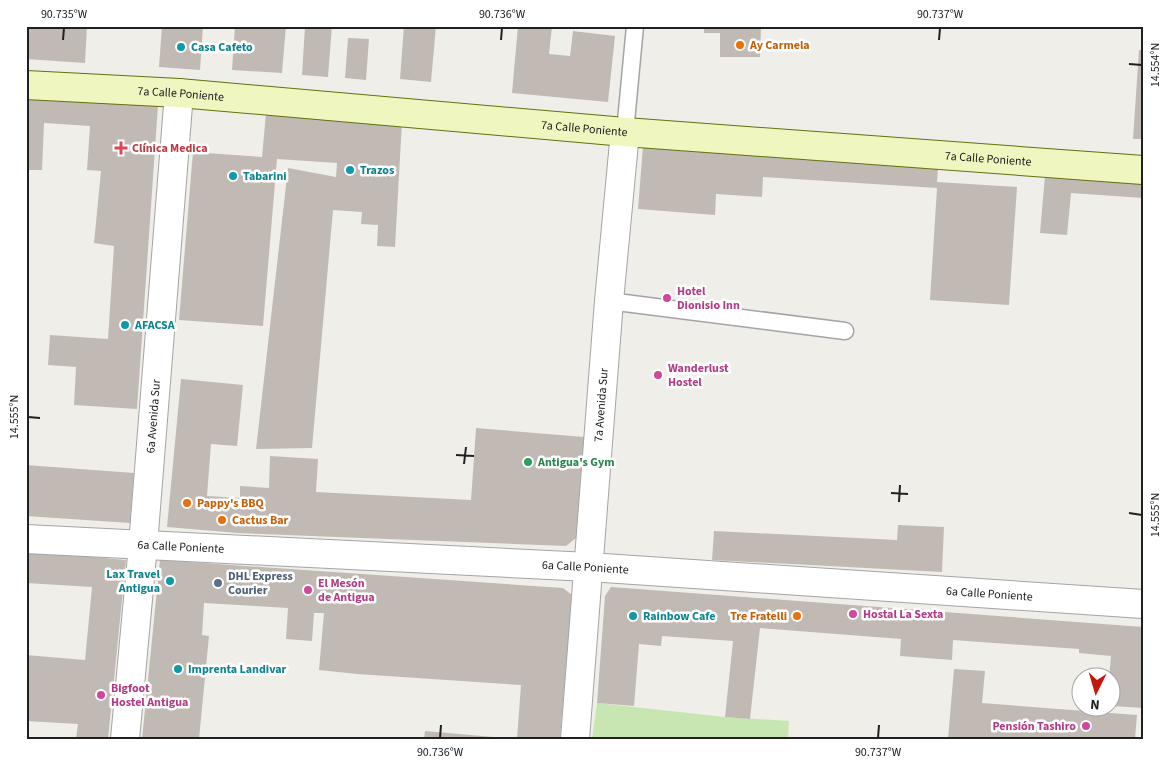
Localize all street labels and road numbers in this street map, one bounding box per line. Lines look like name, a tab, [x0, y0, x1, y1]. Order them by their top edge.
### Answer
street label: 7a Calle Poniente	[137, 82, 225, 105]
street label: 7a Calle Poniente	[540, 116, 628, 141]
street label: 7a Calle Poniente	[944, 147, 1032, 170]
street label: 7a Avenida Sur	[590, 367, 612, 443]
street label: 6a Avenida Sur	[142, 378, 165, 454]
street label: 6a Calle Poniente	[137, 536, 225, 557]
street label: 6a Calle Poniente	[542, 556, 629, 578]
street label: 6a Calle Poniente	[946, 582, 1033, 605]

